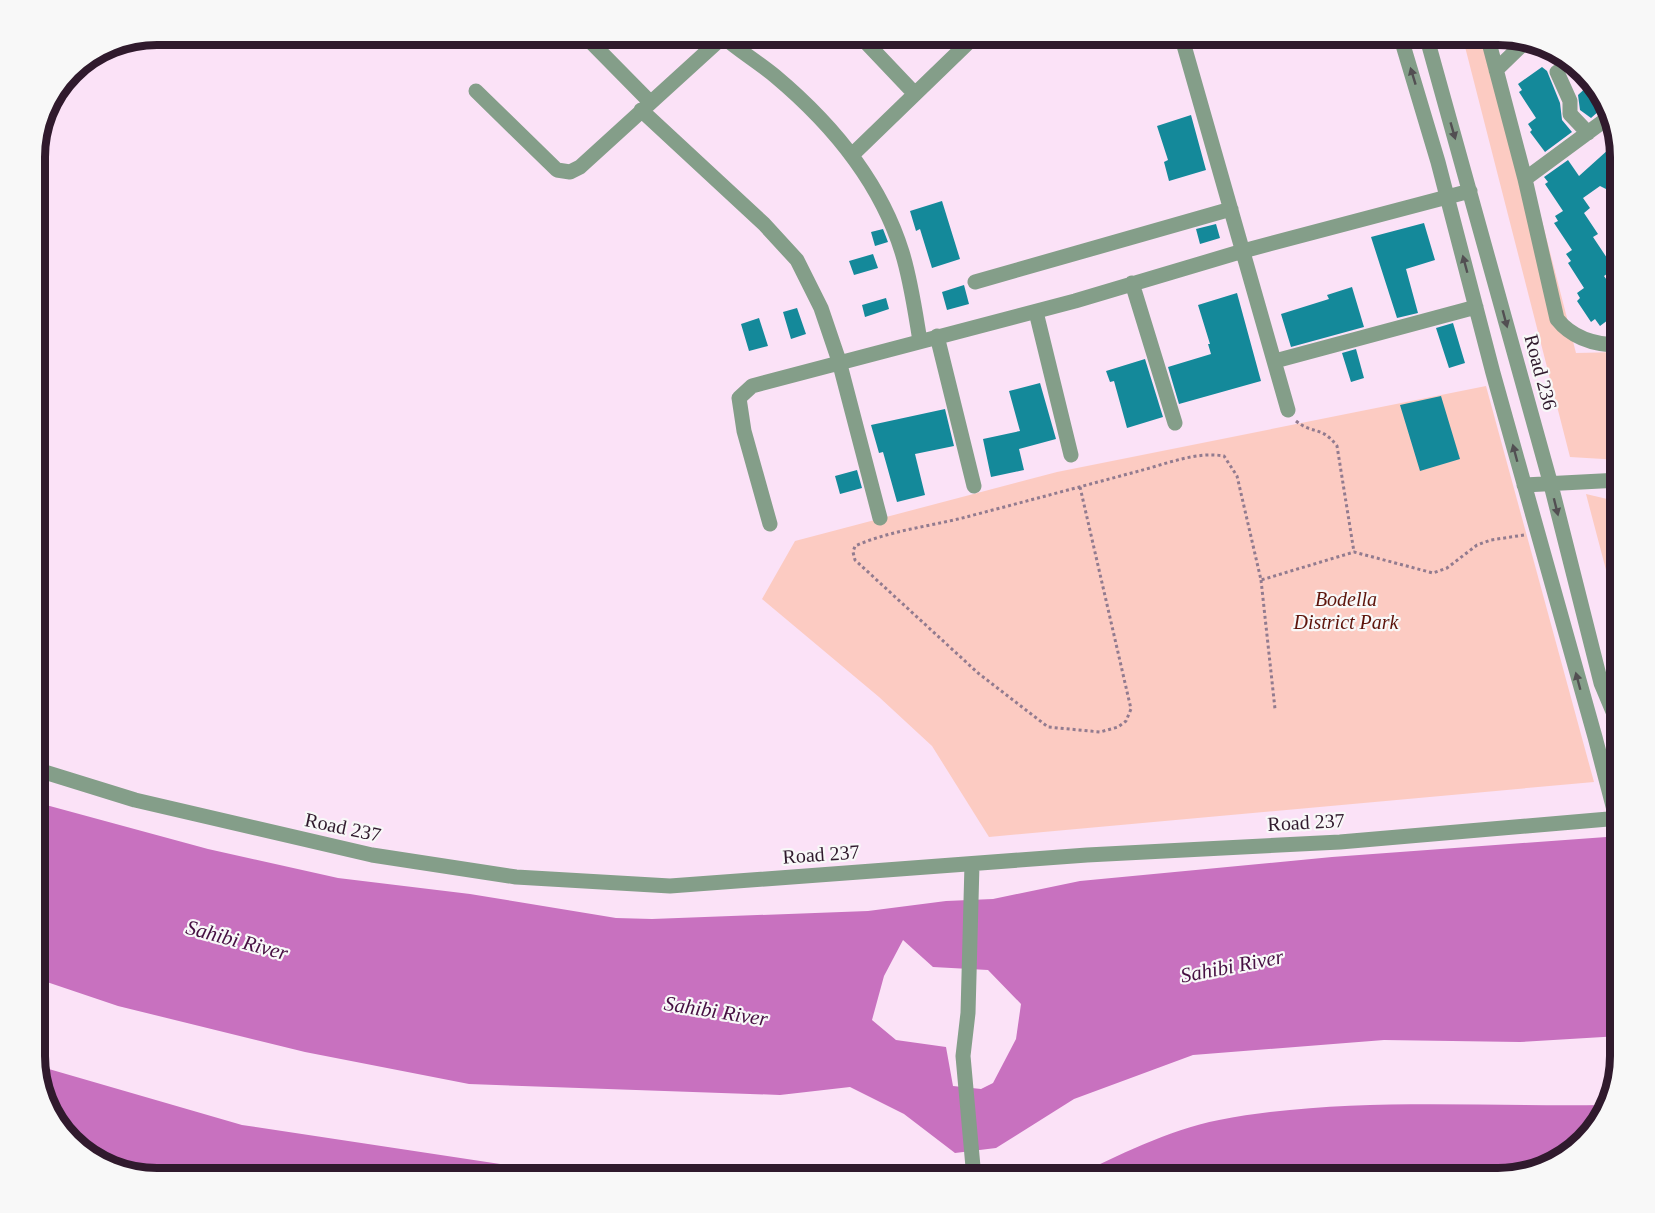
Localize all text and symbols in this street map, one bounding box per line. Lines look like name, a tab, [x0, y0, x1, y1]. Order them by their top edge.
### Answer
one-way arrow	[1408, 67, 1417, 85]
one-way arrow	[1449, 122, 1458, 140]
one-way arrow	[1459, 255, 1469, 274]
one-way arrow	[1501, 310, 1510, 328]
street label: Road 236	[1520, 332, 1562, 412]
one-way arrow	[1510, 444, 1519, 462]
one-way arrow	[1552, 498, 1562, 517]
park label: Bodella District Park	[1293, 588, 1400, 633]
one-way arrow	[1573, 672, 1582, 690]
street label: Road 237	[303, 808, 383, 846]
street label: Road 237	[1267, 809, 1345, 835]
street label: Road 237	[782, 840, 860, 868]
water label: Sahibi River	[183, 915, 291, 965]
water label: Sahibi River	[1178, 944, 1286, 988]
water label: Sahibi River	[663, 991, 770, 1031]

